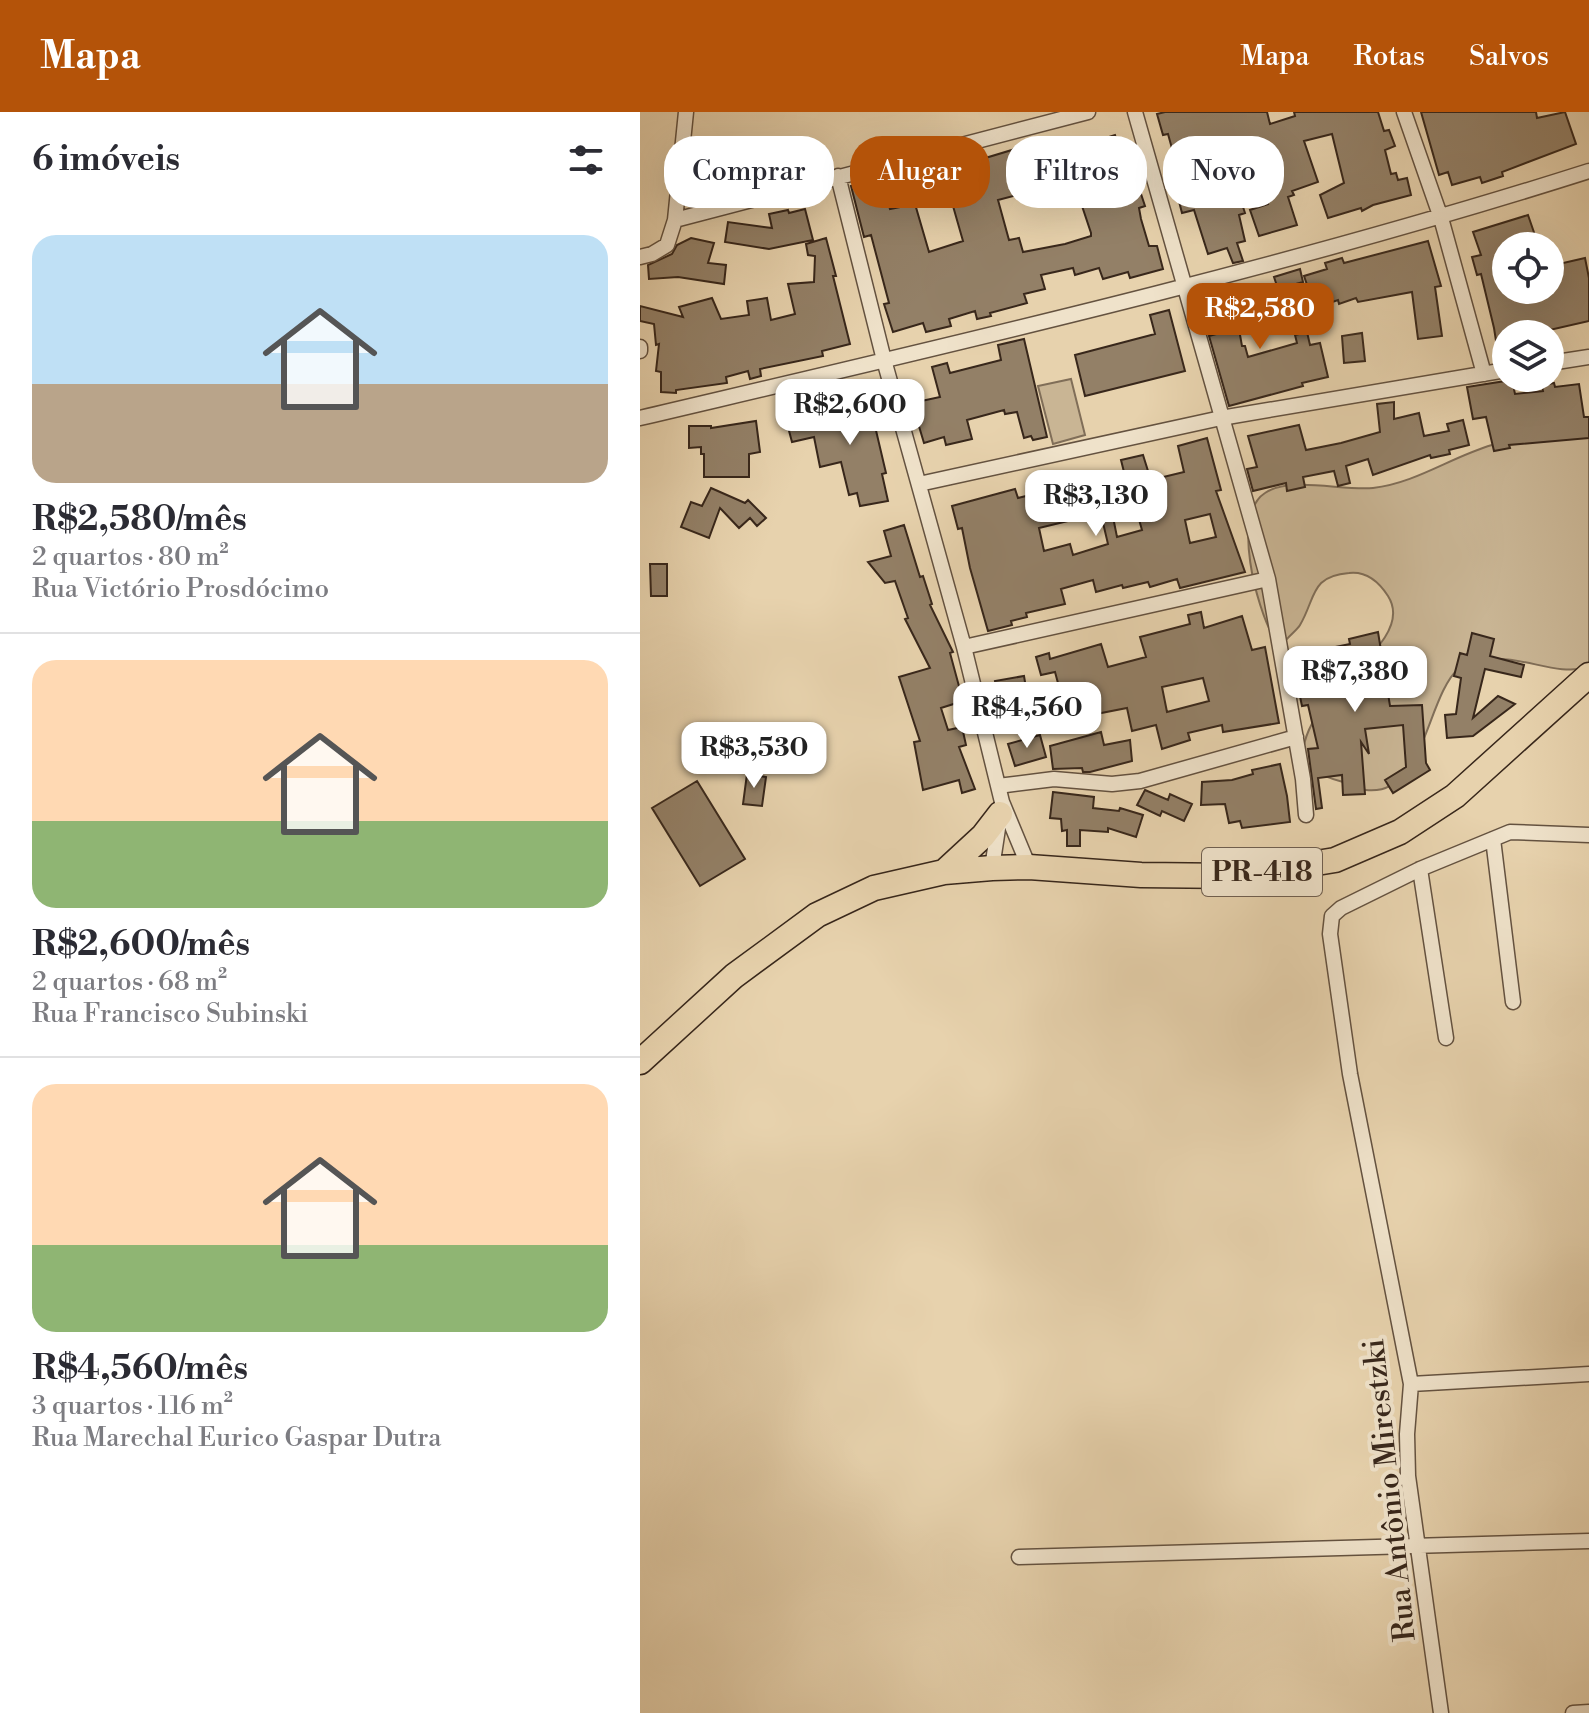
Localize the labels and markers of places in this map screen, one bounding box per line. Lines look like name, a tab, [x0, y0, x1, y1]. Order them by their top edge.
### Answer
pin: R$2,580	[1186, 283, 1334, 351]
pin: R$2,600	[776, 379, 924, 447]
pin: R$3,130	[1022, 470, 1170, 538]
pin: R$7,380	[1281, 646, 1429, 714]
pin: R$4,560	[953, 682, 1101, 750]
pin: R$3,530	[680, 722, 828, 790]

